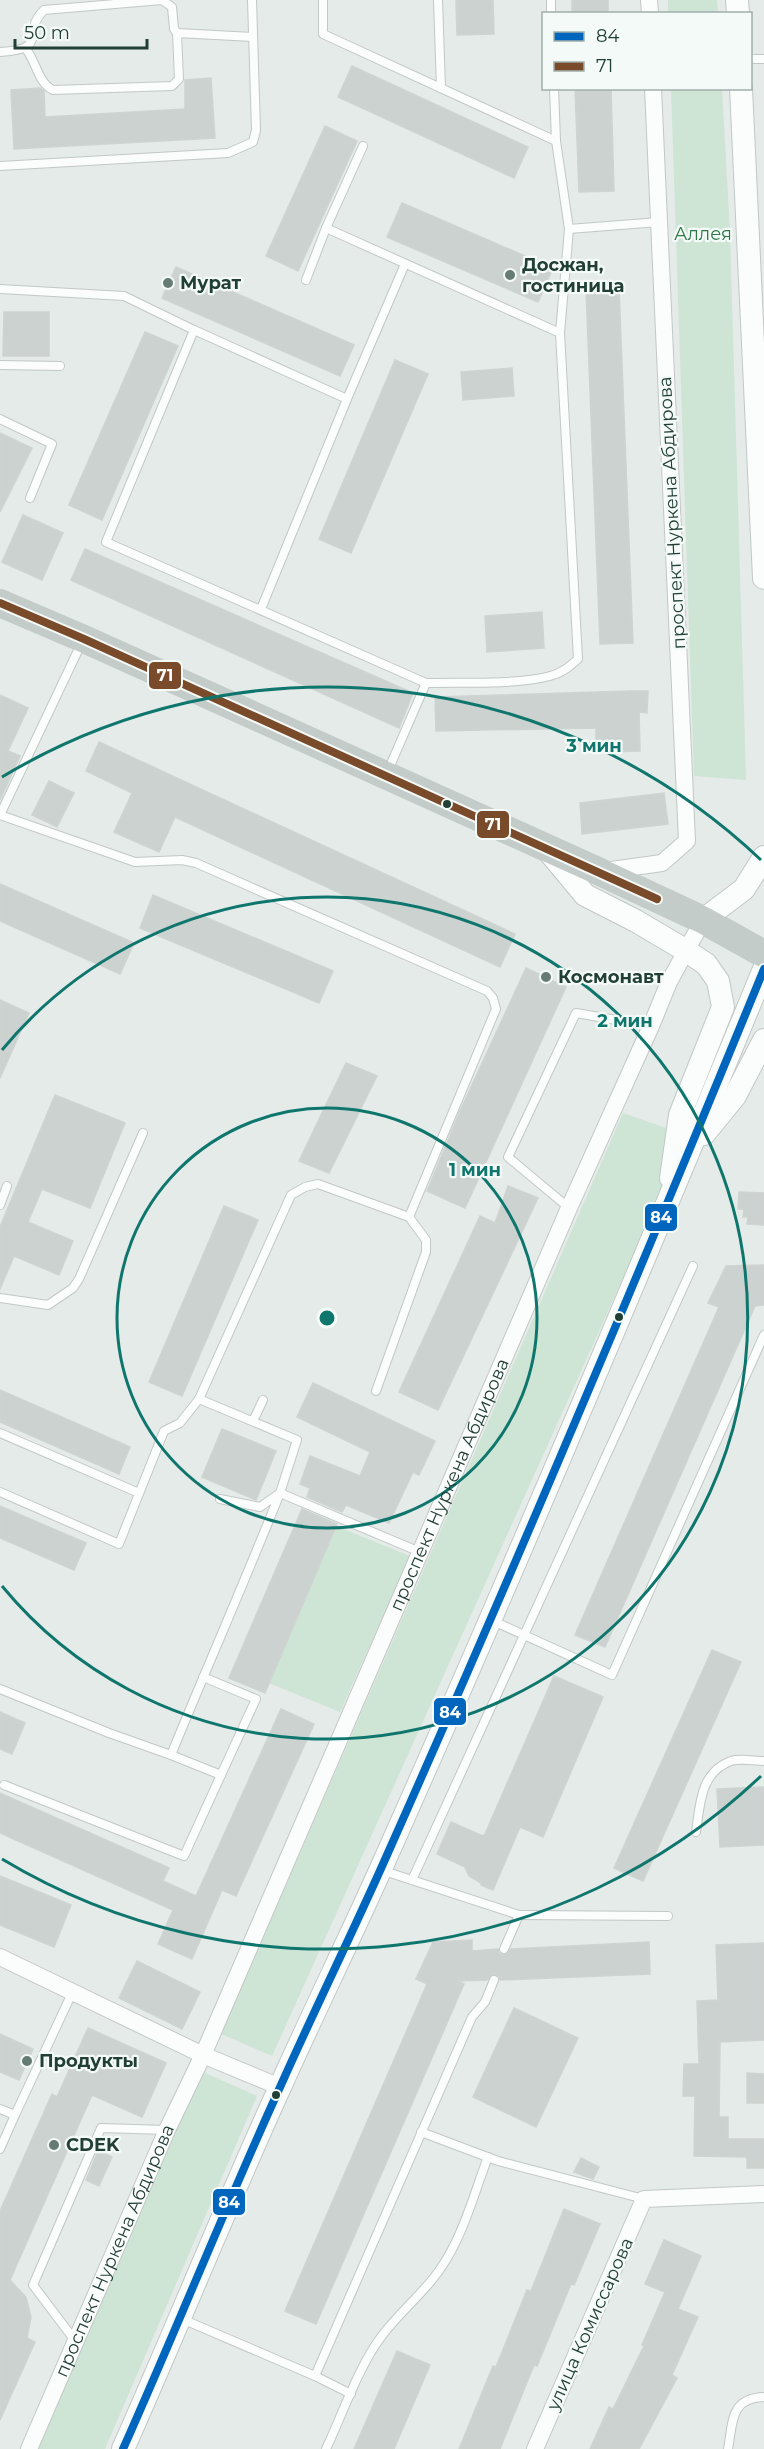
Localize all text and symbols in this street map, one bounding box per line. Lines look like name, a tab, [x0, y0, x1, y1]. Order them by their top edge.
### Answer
scale bar	[15, 12, 147, 50]
legend	[542, 12, 752, 90]
text: 50 m	[24, 22, 70, 44]
text: 84	[596, 25, 619, 47]
text: 71	[596, 55, 613, 77]
park label: Аллея	[674, 223, 732, 245]
place label: Досжан, гостиница	[522, 254, 624, 297]
marker: Досжан, гостиница	[503, 268, 517, 282]
place label: Мурат	[180, 272, 242, 294]
marker: Мурат	[161, 276, 175, 290]
street label: проспект Нуркена Абдирова	[654, 376, 690, 650]
line badge: 71	[148, 661, 182, 690]
text: 71	[157, 666, 173, 685]
text: 3 мин	[565, 735, 622, 757]
unlabelled marker	[441, 798, 453, 810]
line badge: 71	[476, 810, 510, 839]
text: 71	[485, 815, 501, 834]
place label: Космонавт	[558, 966, 664, 988]
marker: Космонавт	[539, 970, 553, 984]
text: 2 мин	[597, 1010, 653, 1032]
text: 1 мин	[449, 1159, 501, 1181]
line badge: 84	[644, 1203, 678, 1232]
text: 84	[650, 1208, 672, 1227]
centre of rings	[317, 1308, 337, 1328]
unlabelled marker	[613, 1311, 625, 1323]
street label: проспект Нуркена Абдирова	[385, 1355, 514, 1614]
line badge: 84	[433, 1697, 467, 1726]
text: 84	[439, 1703, 461, 1722]
place label: Продукты	[39, 2050, 138, 2072]
marker: Продукты	[20, 2054, 34, 2068]
unlabelled marker	[270, 2089, 282, 2101]
street label: проспект Нуркена Абдирова	[50, 2121, 179, 2380]
place label: CDEK	[66, 2134, 120, 2156]
marker: CDEK	[47, 2138, 61, 2152]
line badge: 84	[212, 2188, 246, 2216]
text: 84	[218, 2193, 240, 2212]
street label: улица Комиссарова	[542, 2234, 638, 2415]

